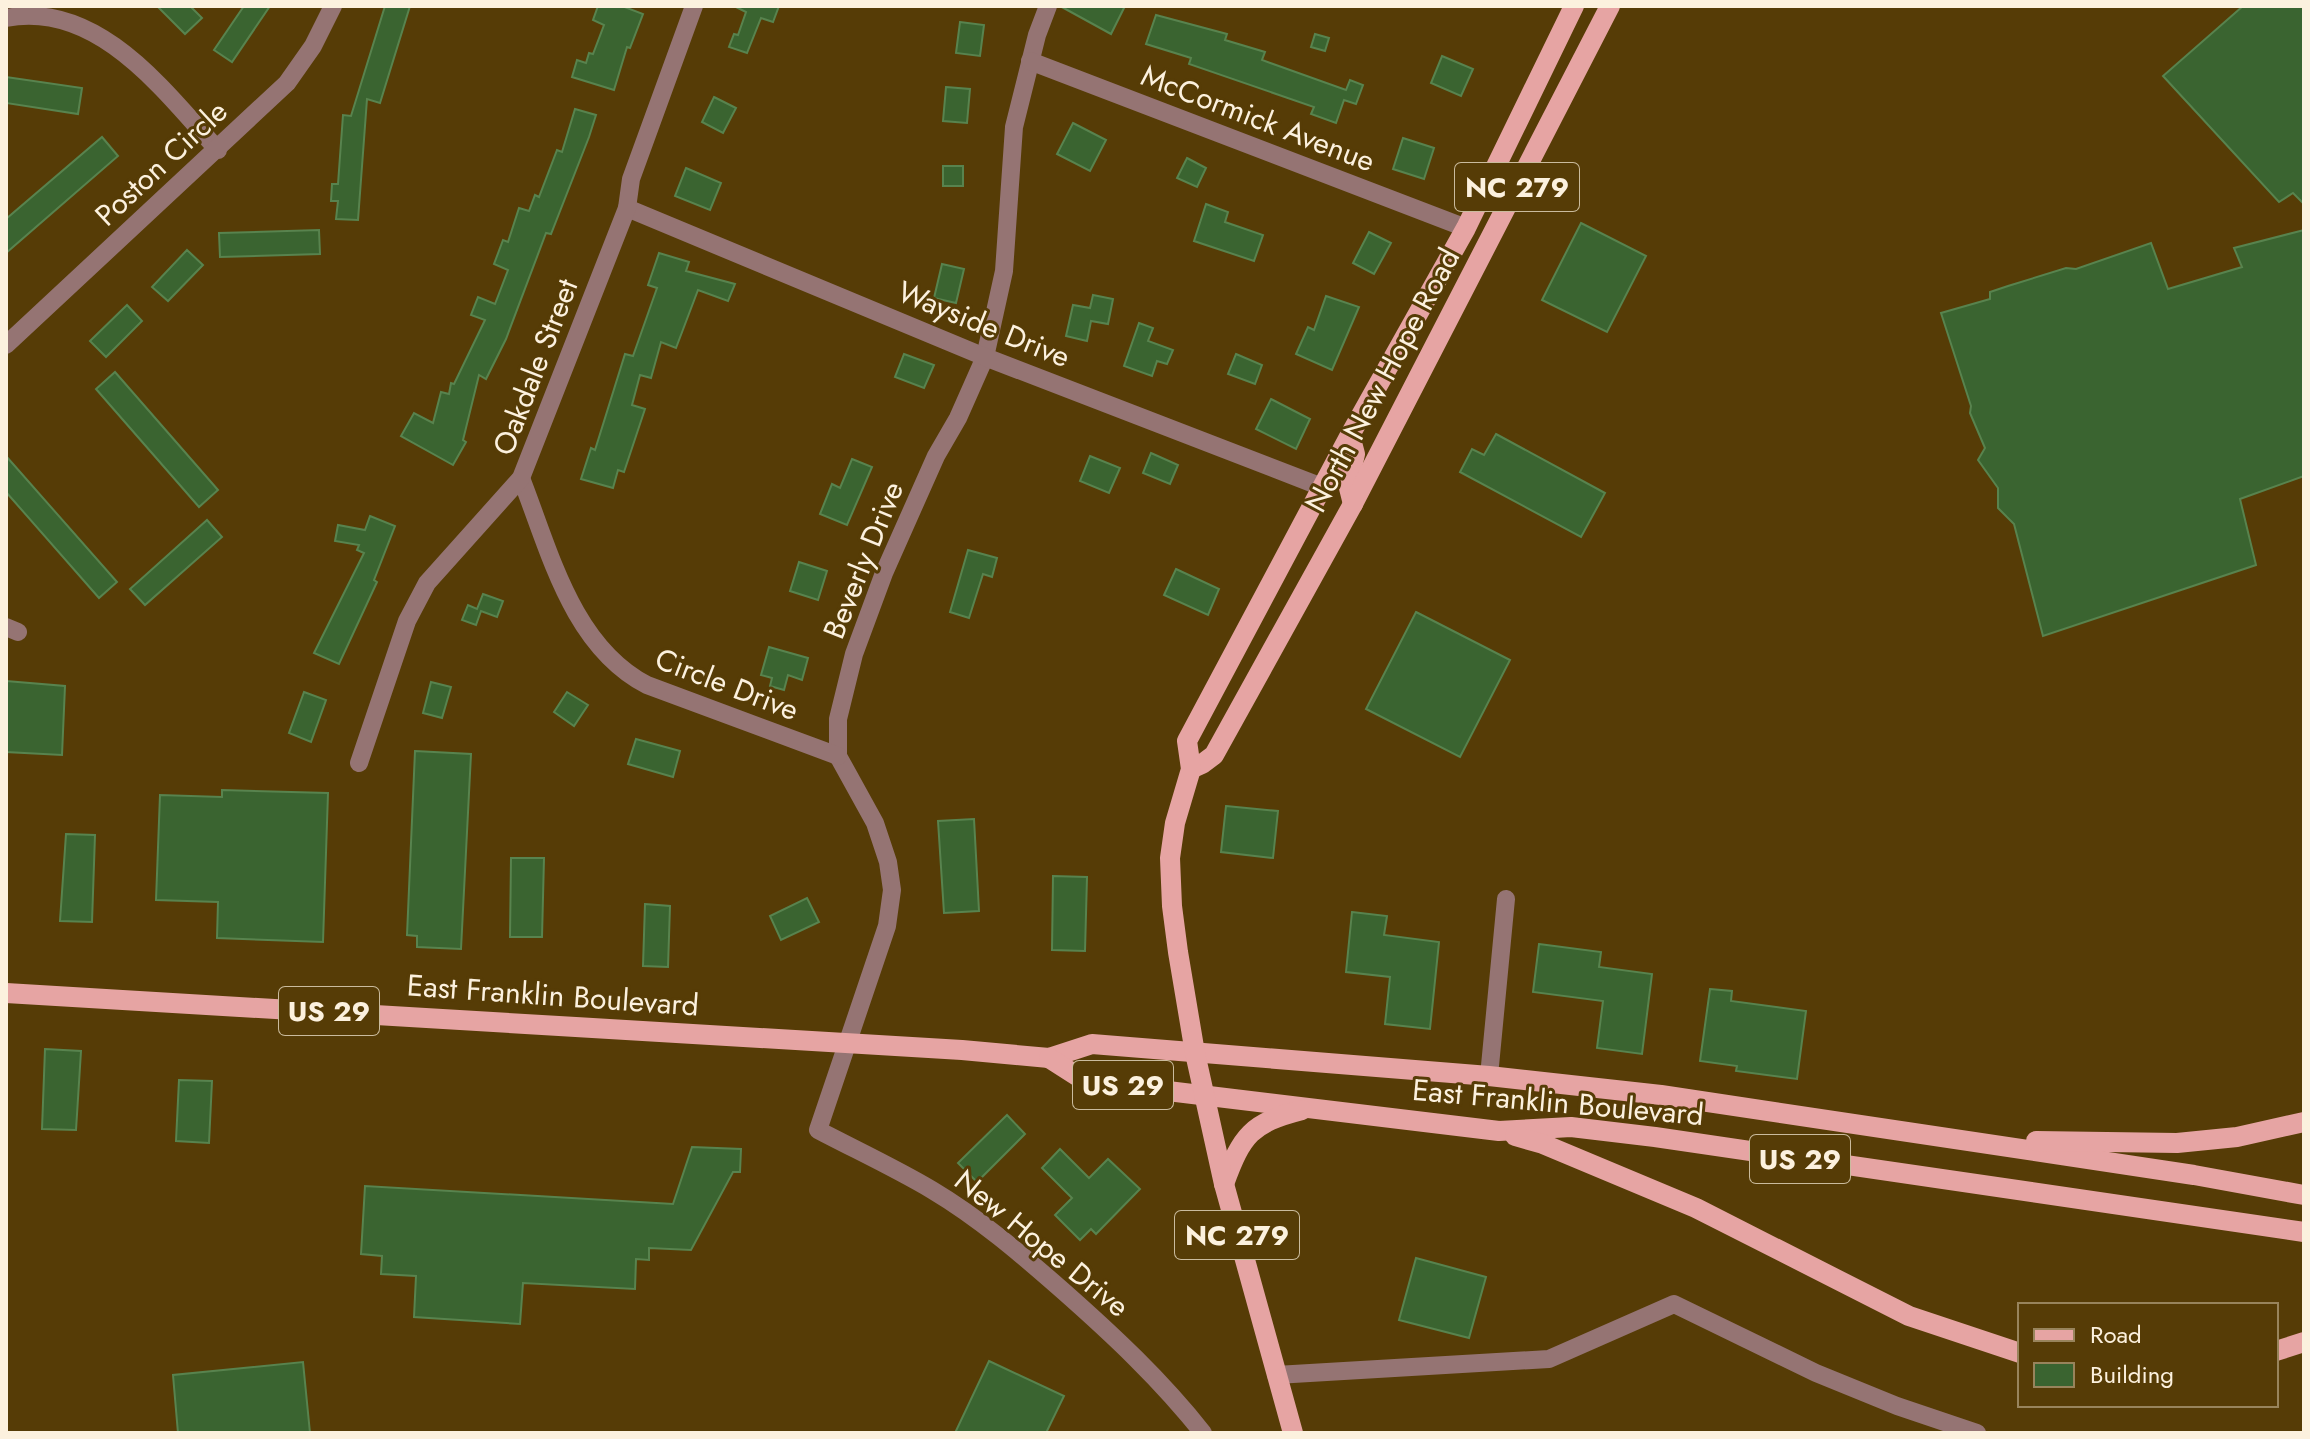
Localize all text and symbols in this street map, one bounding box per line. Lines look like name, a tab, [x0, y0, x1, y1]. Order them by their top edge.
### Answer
street label: McCormick Avenue	[1135, 54, 1381, 182]
street label: Poston Circle	[85, 90, 237, 236]
road number: NC 279	[1455, 163, 1579, 211]
street label: North New Hope Road	[1294, 240, 1470, 520]
street label: Wayside Drive	[891, 270, 1077, 378]
street label: Oakdale Street	[482, 272, 589, 461]
street label: Beverly Drive	[812, 475, 914, 645]
street label: Circle Drive	[649, 637, 805, 731]
street label: East Franklin Boulevard	[406, 963, 700, 1027]
road number: US 29	[279, 987, 379, 1035]
road number: US 29	[1073, 1061, 1173, 1109]
street label: East Franklin Boulevard	[1410, 1068, 1706, 1136]
road number: US 29	[1750, 1135, 1850, 1183]
street label: New Hope Drive	[945, 1159, 1139, 1327]
road number: NC 279	[1175, 1211, 1299, 1259]
legend	[2018, 1303, 2278, 1407]
text: Road	[2090, 1317, 2142, 1352]
text: Building	[2090, 1357, 2174, 1392]

